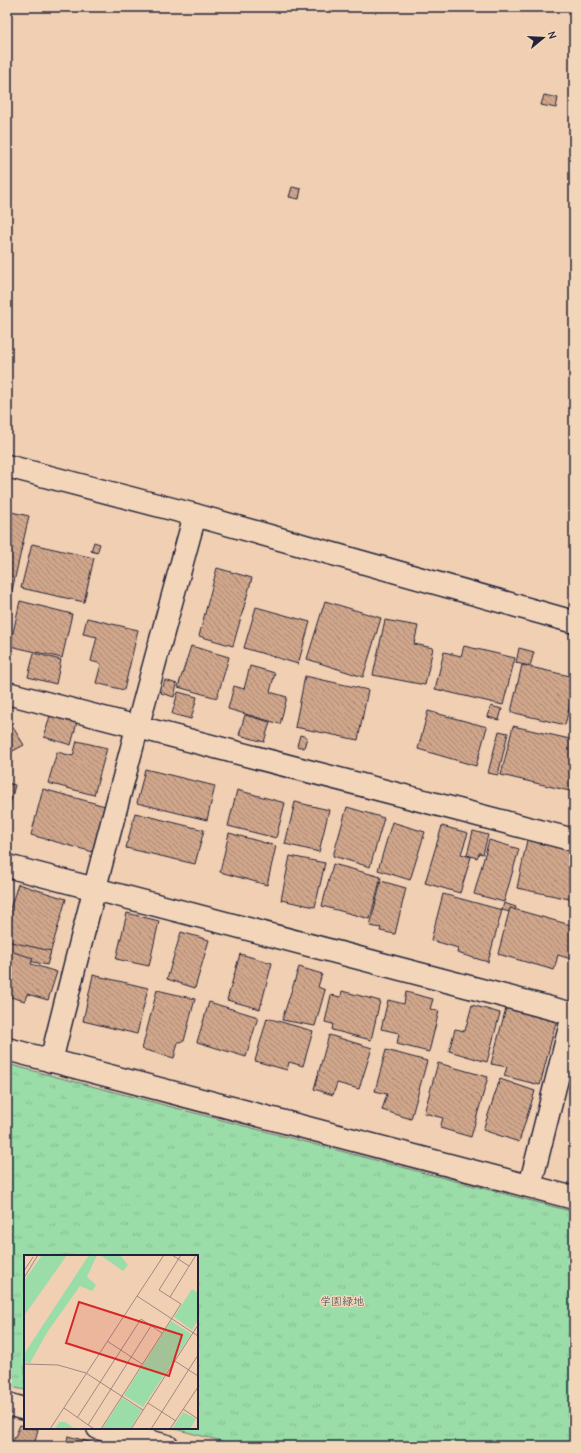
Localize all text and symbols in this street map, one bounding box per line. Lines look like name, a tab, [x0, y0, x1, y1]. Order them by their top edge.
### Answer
north arrow	[523, 18, 563, 58]
text: N	[545, 30, 559, 40]
inset map	[24, 1255, 198, 1429]
park label: 学園緑地	[320, 1295, 364, 1308]

